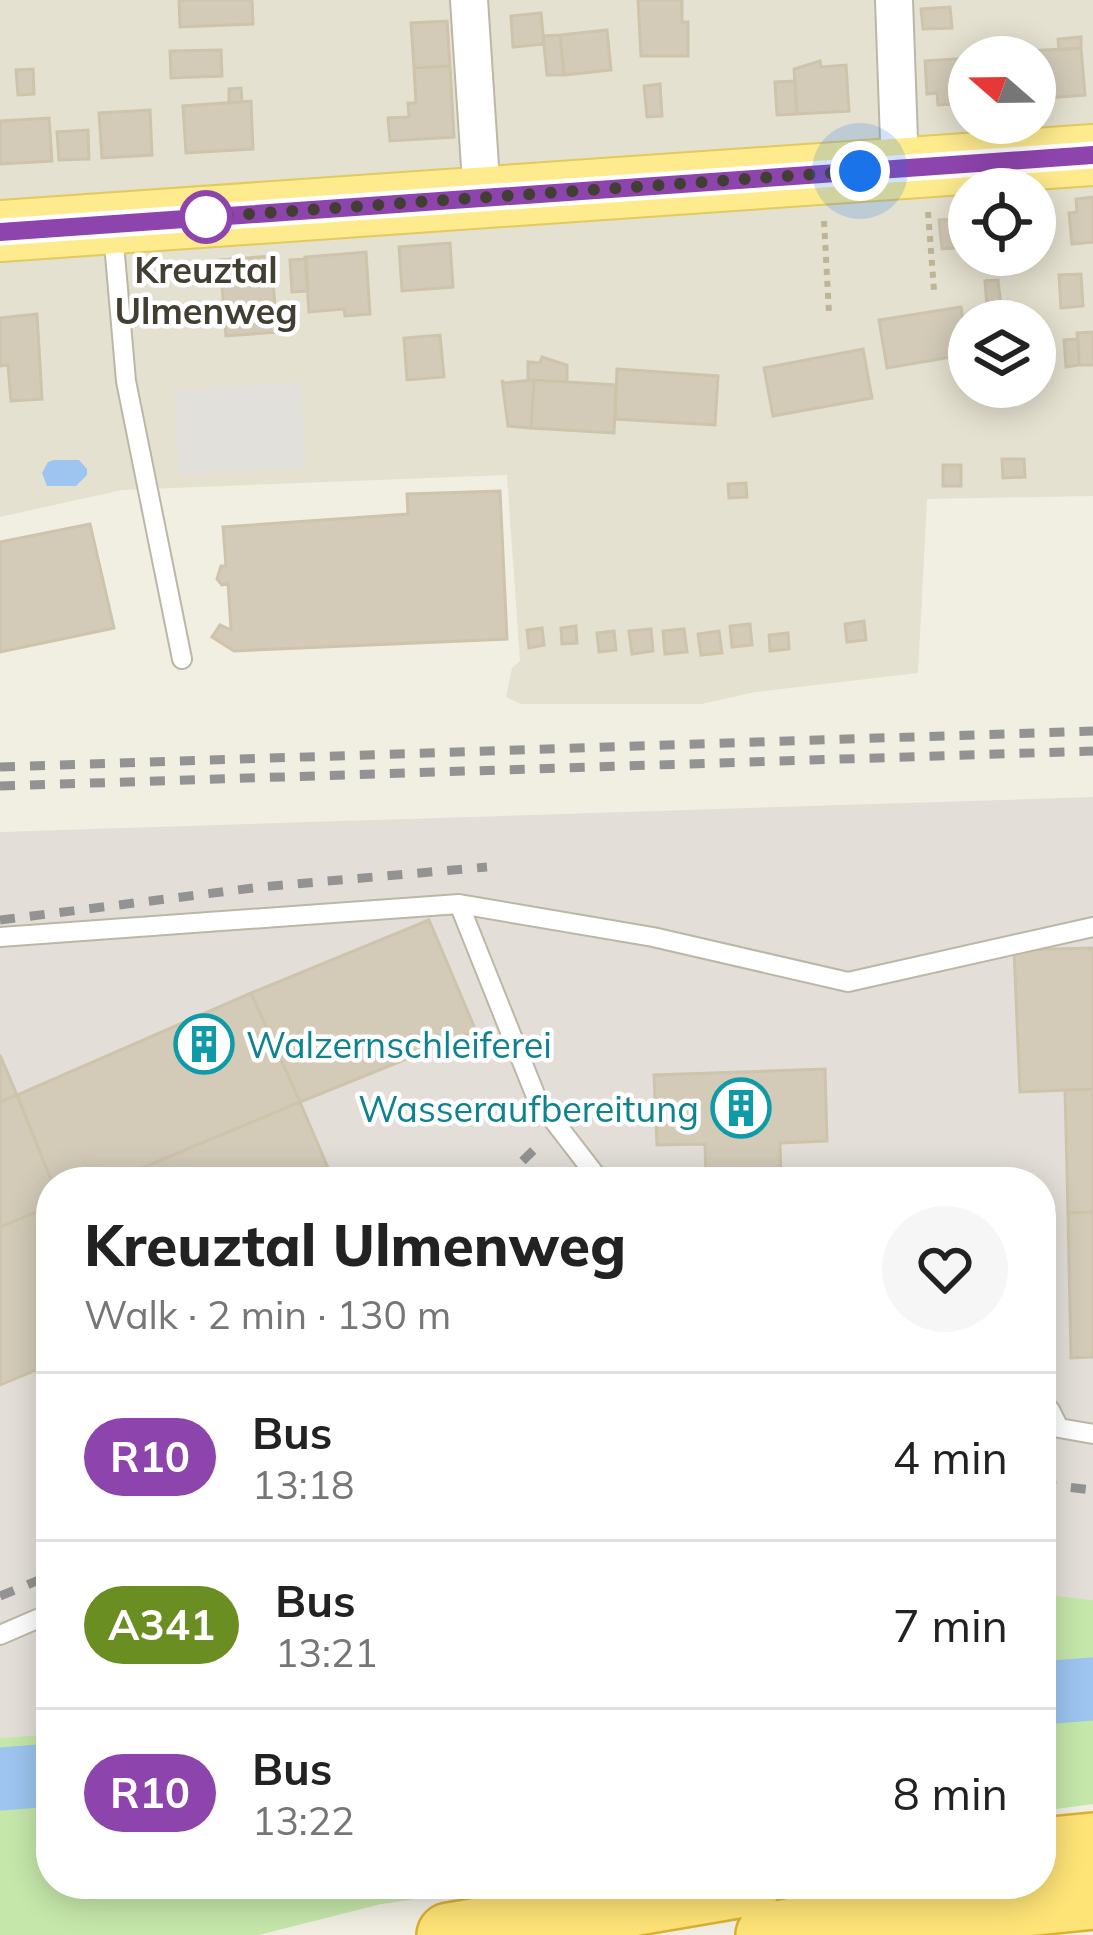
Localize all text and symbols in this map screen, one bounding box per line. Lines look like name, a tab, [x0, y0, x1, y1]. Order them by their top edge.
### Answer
north arrow	[948, 36, 1056, 144]
map controls	[948, 36, 1056, 408]
your location	[830, 141, 890, 201]
button: locate	[948, 168, 1056, 276]
marker: Kreuztal Ulmenweg	[181, 192, 231, 242]
place label: Kreuztal Ulmenweg	[114, 247, 298, 333]
button: layers	[948, 300, 1056, 408]
building icon: Walzernschleiferei	[173, 1013, 235, 1075]
place label: Walzernschleiferei	[246, 1022, 552, 1067]
building icon: Wasseraufbereitung	[710, 1077, 772, 1139]
place label: Wasseraufbereitung	[358, 1086, 699, 1131]
button: heart	[882, 1206, 1008, 1332]
text: Kreuztal Ulmenweg	[84, 1209, 626, 1280]
text: Walk · 2 min · 130 m	[84, 1290, 451, 1339]
text: Bus	[252, 1404, 332, 1460]
text: 4 min	[893, 1429, 1008, 1485]
text: R10	[110, 1430, 190, 1483]
text: 13:18	[252, 1460, 355, 1509]
text: Bus	[275, 1572, 356, 1628]
text: 7 min	[893, 1597, 1008, 1653]
text: A341	[108, 1598, 215, 1651]
text: 13:21	[275, 1628, 378, 1677]
text: Bus	[252, 1740, 332, 1796]
text: 8 min	[893, 1765, 1008, 1821]
text: R10	[110, 1766, 190, 1819]
text: 13:22	[252, 1796, 355, 1845]

